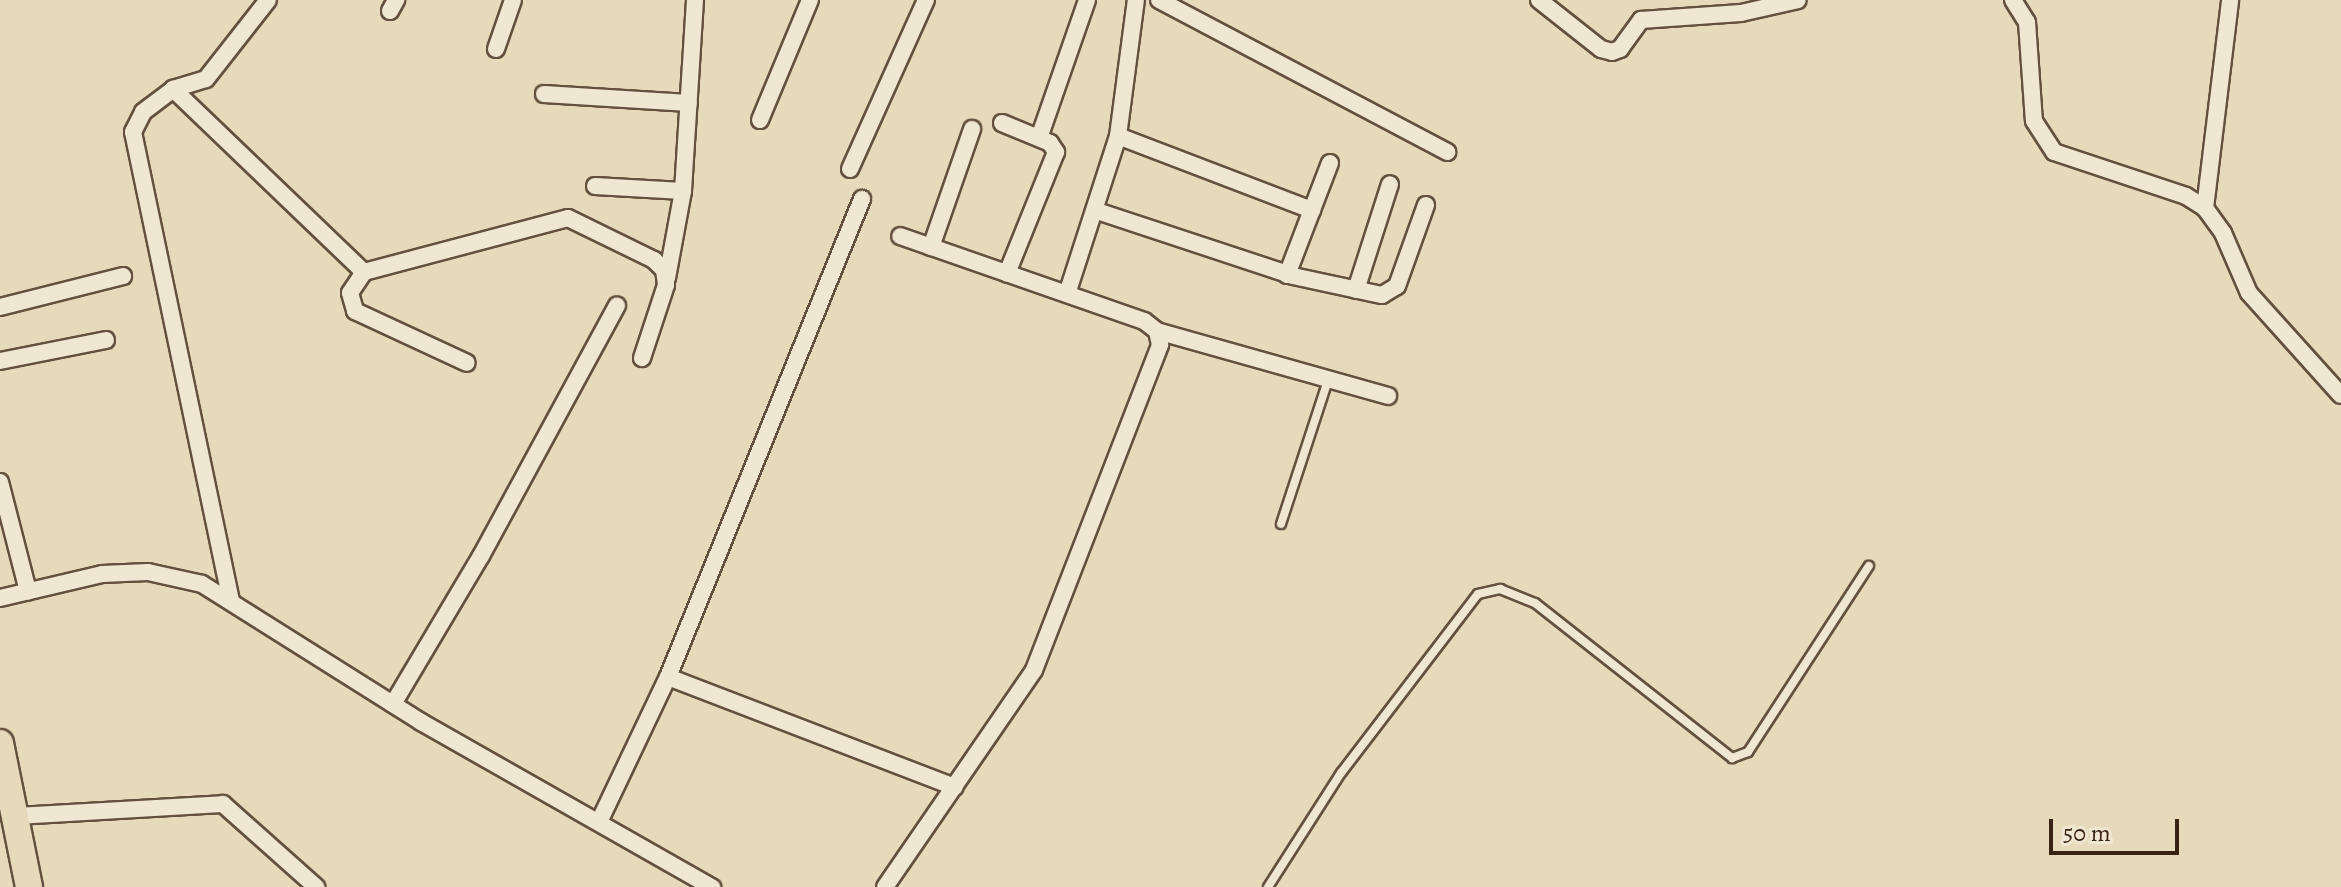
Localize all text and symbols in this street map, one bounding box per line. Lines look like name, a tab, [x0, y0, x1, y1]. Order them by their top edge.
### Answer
scale bar	[2053, 803, 2183, 853]
text: 50 m	[2063, 817, 2111, 849]

